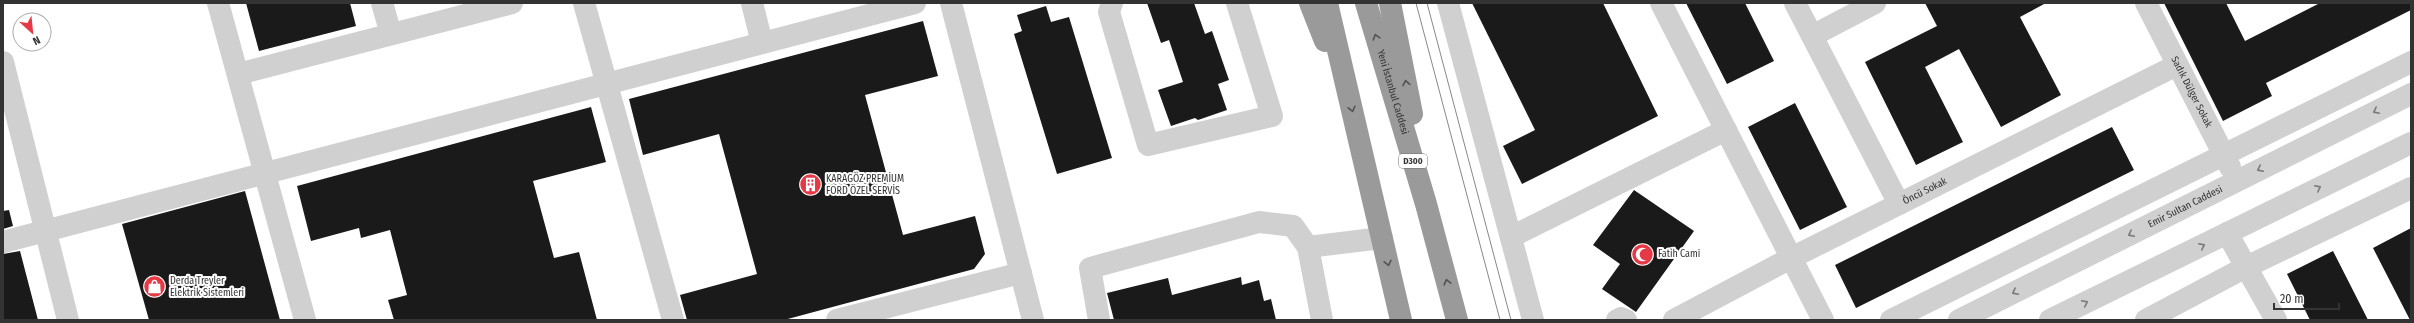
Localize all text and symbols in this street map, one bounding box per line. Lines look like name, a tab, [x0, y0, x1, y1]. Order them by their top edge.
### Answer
north arrow	[12, 12, 52, 52]
text: N	[30, 33, 42, 48]
one-way arrow	[1372, 33, 1381, 40]
street label: Yeni İstanbul Caddesi	[1374, 48, 1411, 136]
street label: Sadık Dülger Sokak	[2168, 54, 2215, 130]
one-way arrow	[1402, 80, 1411, 86]
one-way arrow	[1348, 106, 1356, 112]
one-way arrow	[2373, 106, 2380, 114]
road number: D300	[1399, 154, 1427, 168]
one-way arrow	[2257, 164, 2264, 172]
place label: KARAGÖZ PREMİUM FORD ÖZEL SERVİS	[826, 171, 904, 197]
building icon: KARAGÖZ PREMİUM FORD ÖZEL SERVİS	[798, 172, 824, 198]
street label: Öncü Sokak	[1900, 175, 1949, 207]
street label: Emir Sultan Caddesi	[2146, 183, 2225, 230]
one-way arrow	[2314, 185, 2322, 193]
one-way arrow	[2128, 229, 2135, 237]
mosque icon: Fatih Cami	[1629, 241, 1655, 267]
one-way arrow	[2197, 243, 2205, 251]
place label: Fatih Cami	[1658, 248, 1700, 260]
one-way arrow	[1383, 260, 1391, 266]
shop icon: Derda Treyler Elektrik Sistemleri	[142, 274, 168, 300]
place label: Derda Treyler Elektrik Sistemleri	[170, 275, 244, 299]
one-way arrow	[1444, 279, 1452, 286]
scale bar	[2274, 285, 2339, 311]
one-way arrow	[2012, 287, 2019, 295]
text: 20 m	[2280, 292, 2304, 306]
one-way arrow	[2081, 300, 2088, 308]

